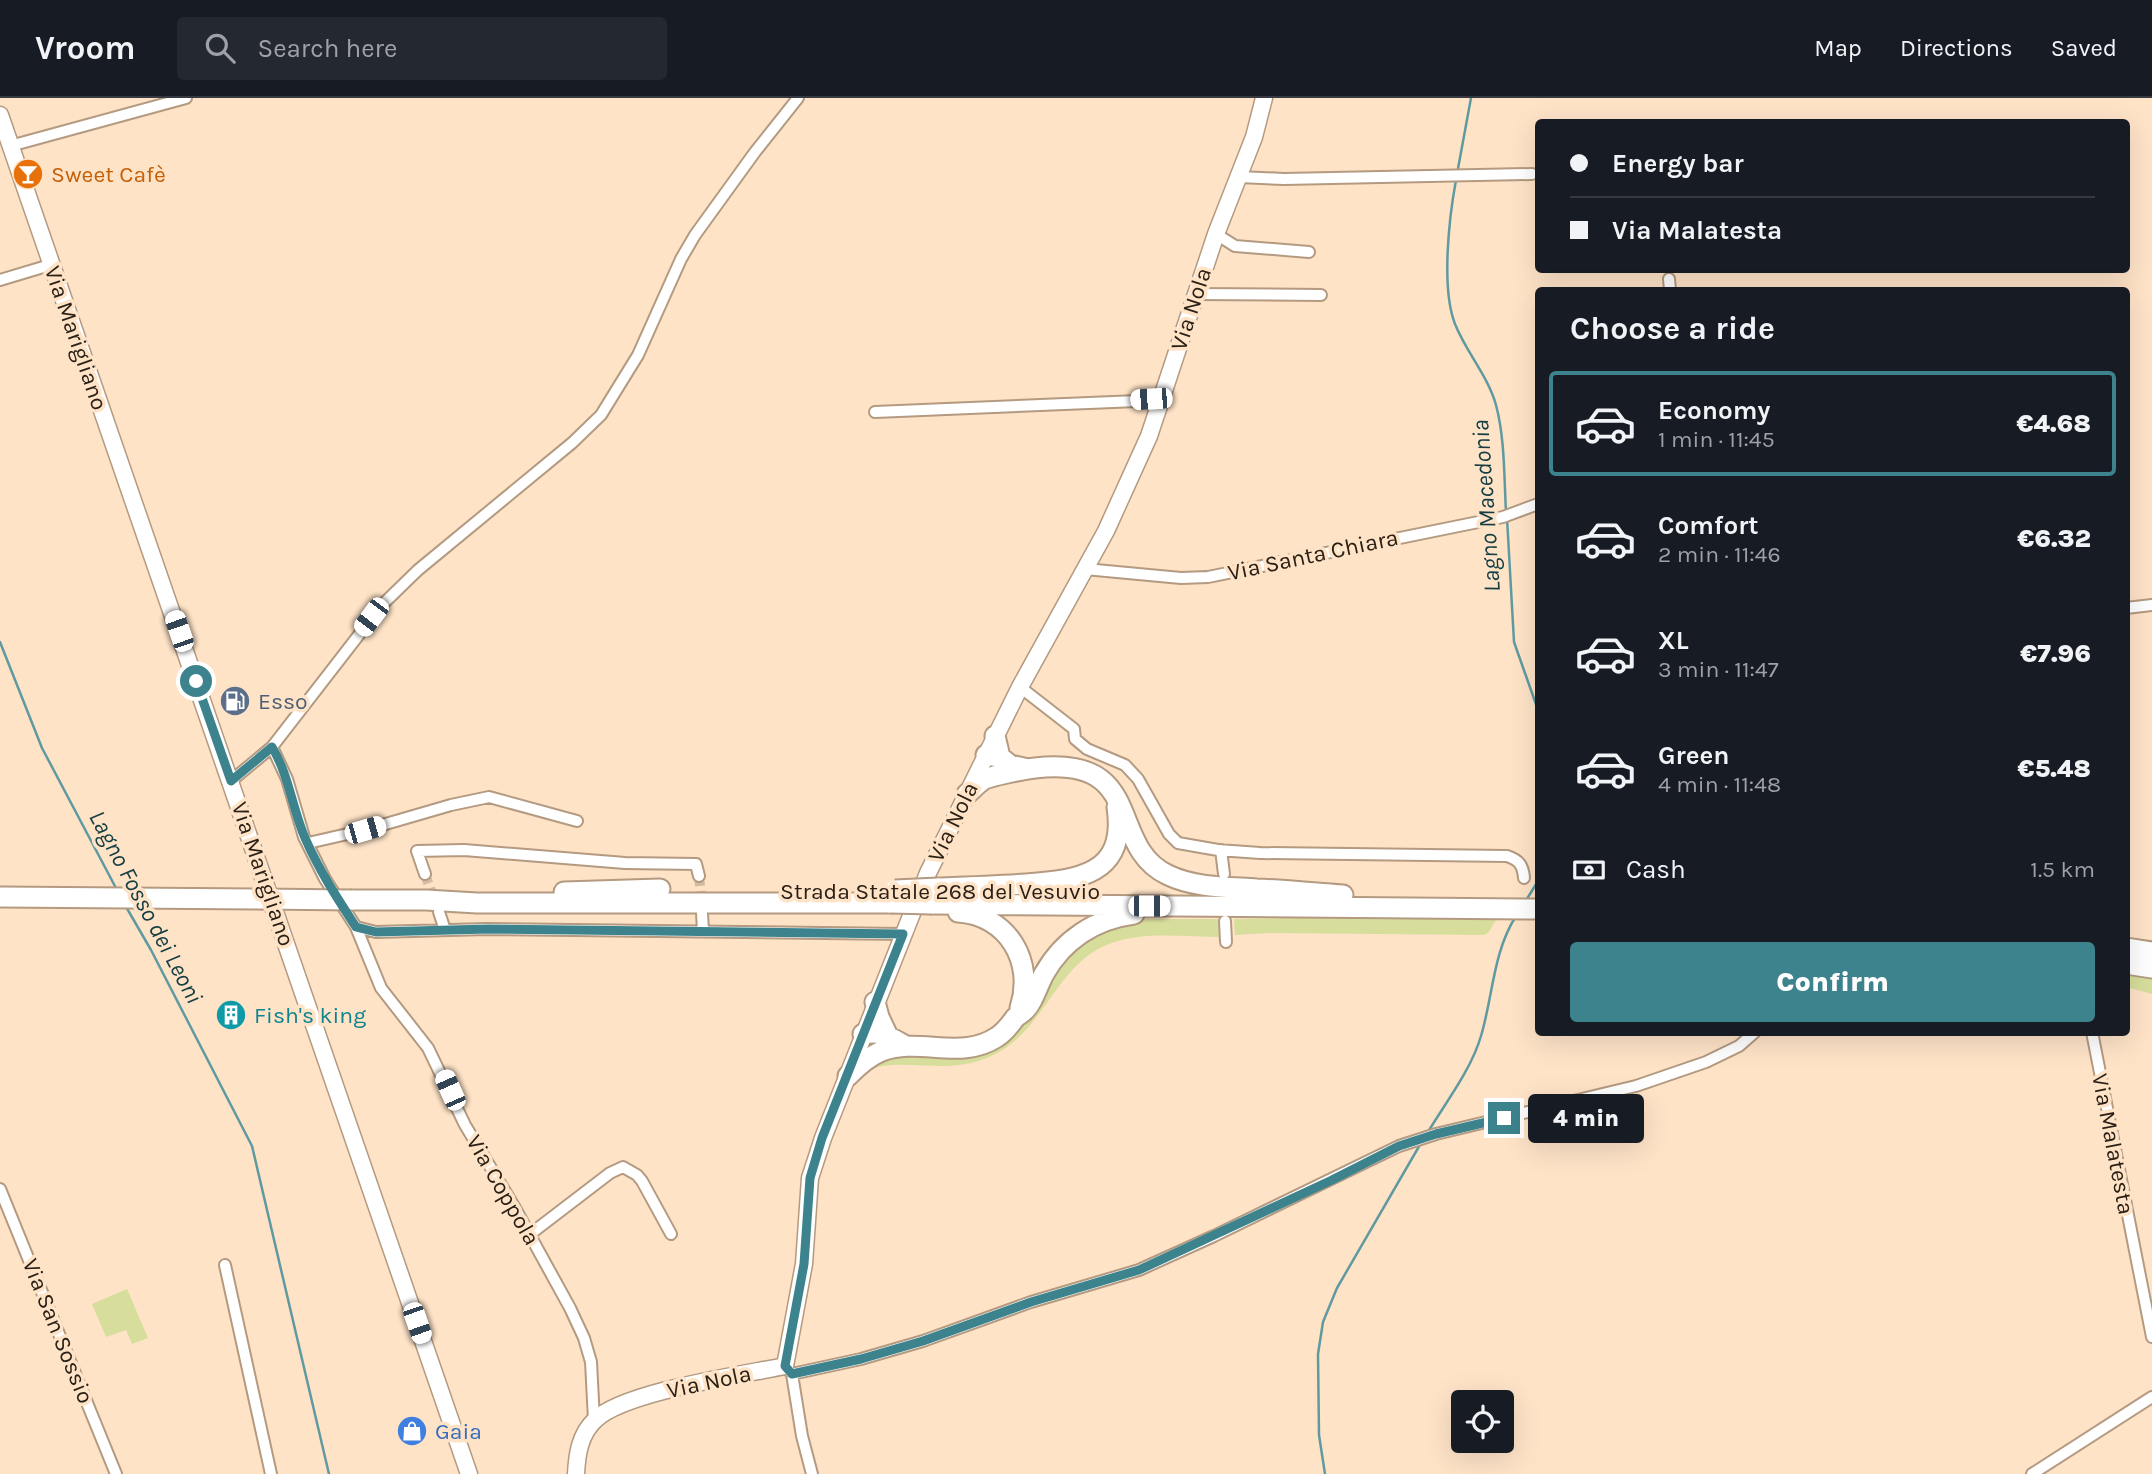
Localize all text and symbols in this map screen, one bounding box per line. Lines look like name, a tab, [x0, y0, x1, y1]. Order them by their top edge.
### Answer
search box	[177, 17, 667, 80]
text: Vroom	[35, 29, 135, 67]
icon: search	[201, 29, 239, 67]
text: Search here	[257, 33, 397, 64]
text: Map	[1814, 34, 1862, 62]
text: Directions	[1900, 34, 2013, 62]
text: Saved	[2051, 34, 2117, 62]
text: Energy bar	[1612, 148, 1744, 179]
bar icon: Sweet Cafè	[11, 157, 45, 191]
place label: Sweet Cafè	[51, 161, 166, 188]
text: Via Malatesta	[1612, 215, 1782, 246]
street label: Via Marigliano	[39, 262, 113, 414]
street label: Via Nola	[1165, 264, 1217, 354]
text: Choose a ride	[1570, 310, 1775, 347]
car	[1130, 387, 1173, 411]
icon: car	[1574, 392, 1637, 455]
text: Economy	[1658, 395, 1770, 426]
text: €4.68	[2017, 408, 2091, 439]
water label: Lagno Macedonia	[1466, 419, 1506, 593]
text: 1 min · 11:45	[1658, 426, 1775, 453]
icon: car	[1574, 507, 1637, 570]
text: Comfort	[1658, 510, 1759, 541]
text: €6.32	[2017, 523, 2091, 554]
street label: Via Santa Chiara	[1225, 524, 1401, 586]
text: 2 min · 11:46	[1658, 541, 1781, 568]
car	[350, 594, 393, 640]
car	[163, 608, 196, 654]
icon: car	[1574, 622, 1637, 685]
text: XL	[1658, 625, 1689, 656]
text: €7.96	[2020, 638, 2091, 669]
text: 3 min · 11:47	[1658, 656, 1778, 683]
route start	[180, 665, 212, 697]
fuel station icon: Esso	[218, 684, 252, 718]
place label: Esso	[258, 688, 308, 715]
icon: car	[1574, 737, 1637, 800]
text: Green	[1658, 740, 1730, 771]
text: €5.48	[2018, 753, 2091, 784]
text: 4 min · 11:48	[1658, 771, 1781, 798]
street label: Via Nola	[922, 778, 984, 866]
street label: Via Marigliano	[226, 798, 300, 950]
water label: Lagno Fosso dei Leoni	[83, 806, 209, 1008]
car	[342, 814, 389, 846]
icon: cash	[1570, 851, 1608, 889]
text: Cash	[1626, 854, 1686, 885]
text: 1.5 km	[2030, 856, 2095, 883]
street label: Strada Statale 268 del Vesuvio	[780, 878, 1100, 905]
car	[1129, 896, 1171, 917]
button: Confirm	[1570, 942, 2095, 1022]
building icon: Fish's king	[214, 998, 248, 1032]
place label: Fish's king	[254, 1002, 366, 1029]
car	[432, 1067, 469, 1113]
street label: Via Malatesta	[2086, 1071, 2140, 1217]
callout: 4 min	[1528, 1094, 1644, 1142]
route end	[1488, 1102, 1520, 1134]
text: 4 min	[1553, 1105, 1619, 1132]
street label: Via Coppola	[461, 1130, 545, 1250]
street label: Via San Sossio	[17, 1255, 99, 1407]
car	[401, 1300, 434, 1346]
street label: Via Nola	[664, 1360, 754, 1404]
map controls	[1451, 1390, 1514, 1453]
button: locate	[1451, 1390, 1514, 1453]
shop icon: Gaia	[395, 1414, 429, 1448]
place label: Gaia	[435, 1418, 482, 1445]

